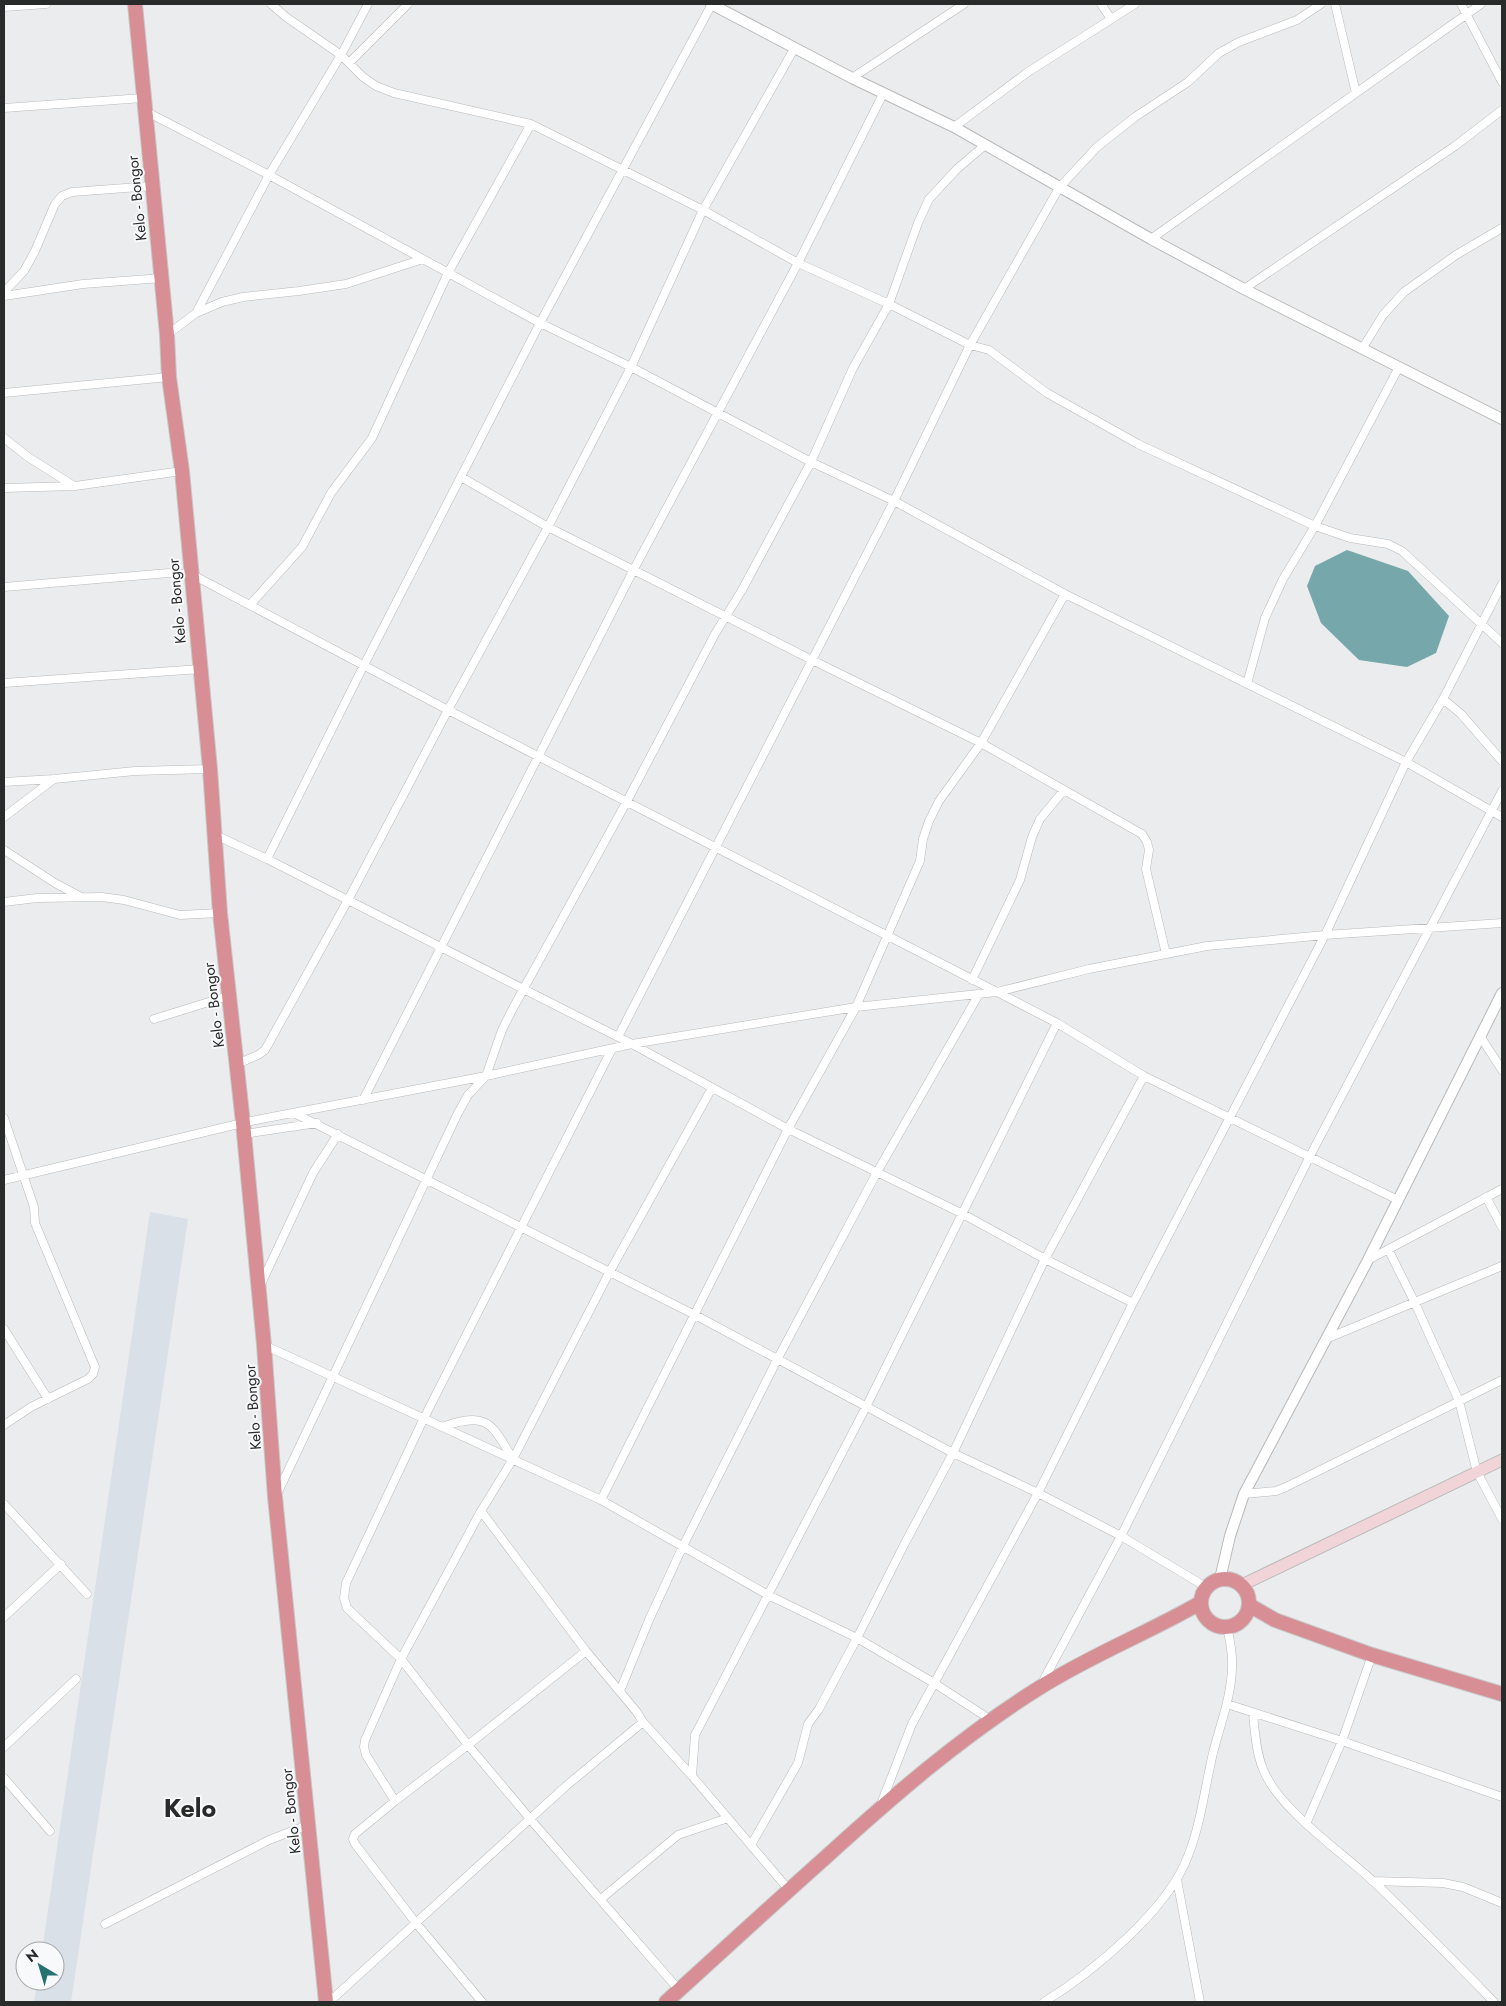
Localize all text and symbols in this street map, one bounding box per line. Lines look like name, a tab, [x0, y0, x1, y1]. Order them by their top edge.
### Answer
street label: Kelo - Bongor	[121, 153, 152, 242]
street label: Kelo - Bongor	[162, 556, 192, 645]
street label: Kelo - Bongor	[198, 960, 230, 1049]
street label: Kelo - Bongor	[239, 1363, 267, 1451]
street label: Kelo - Bongor	[275, 1766, 306, 1855]
district label: Kelo	[164, 1790, 216, 1826]
north arrow	[15, 1941, 65, 1991]
text: N	[21, 1944, 43, 1967]

